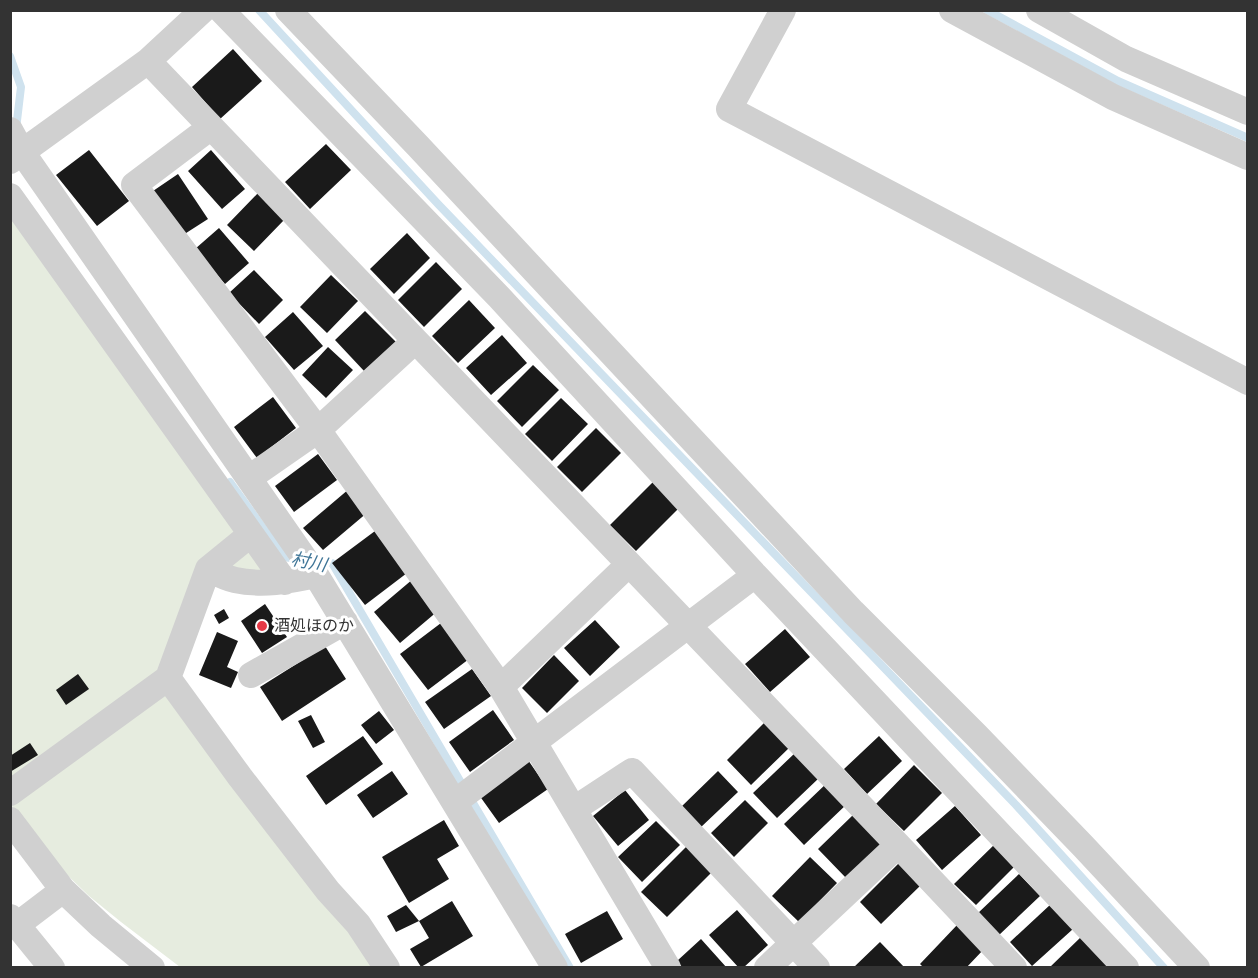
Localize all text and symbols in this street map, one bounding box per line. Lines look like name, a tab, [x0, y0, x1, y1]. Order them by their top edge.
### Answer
water label: 村川	[289, 547, 331, 578]
place label: 酒処ほのか	[274, 615, 354, 637]
marker: 酒処ほのか	[255, 619, 269, 633]

